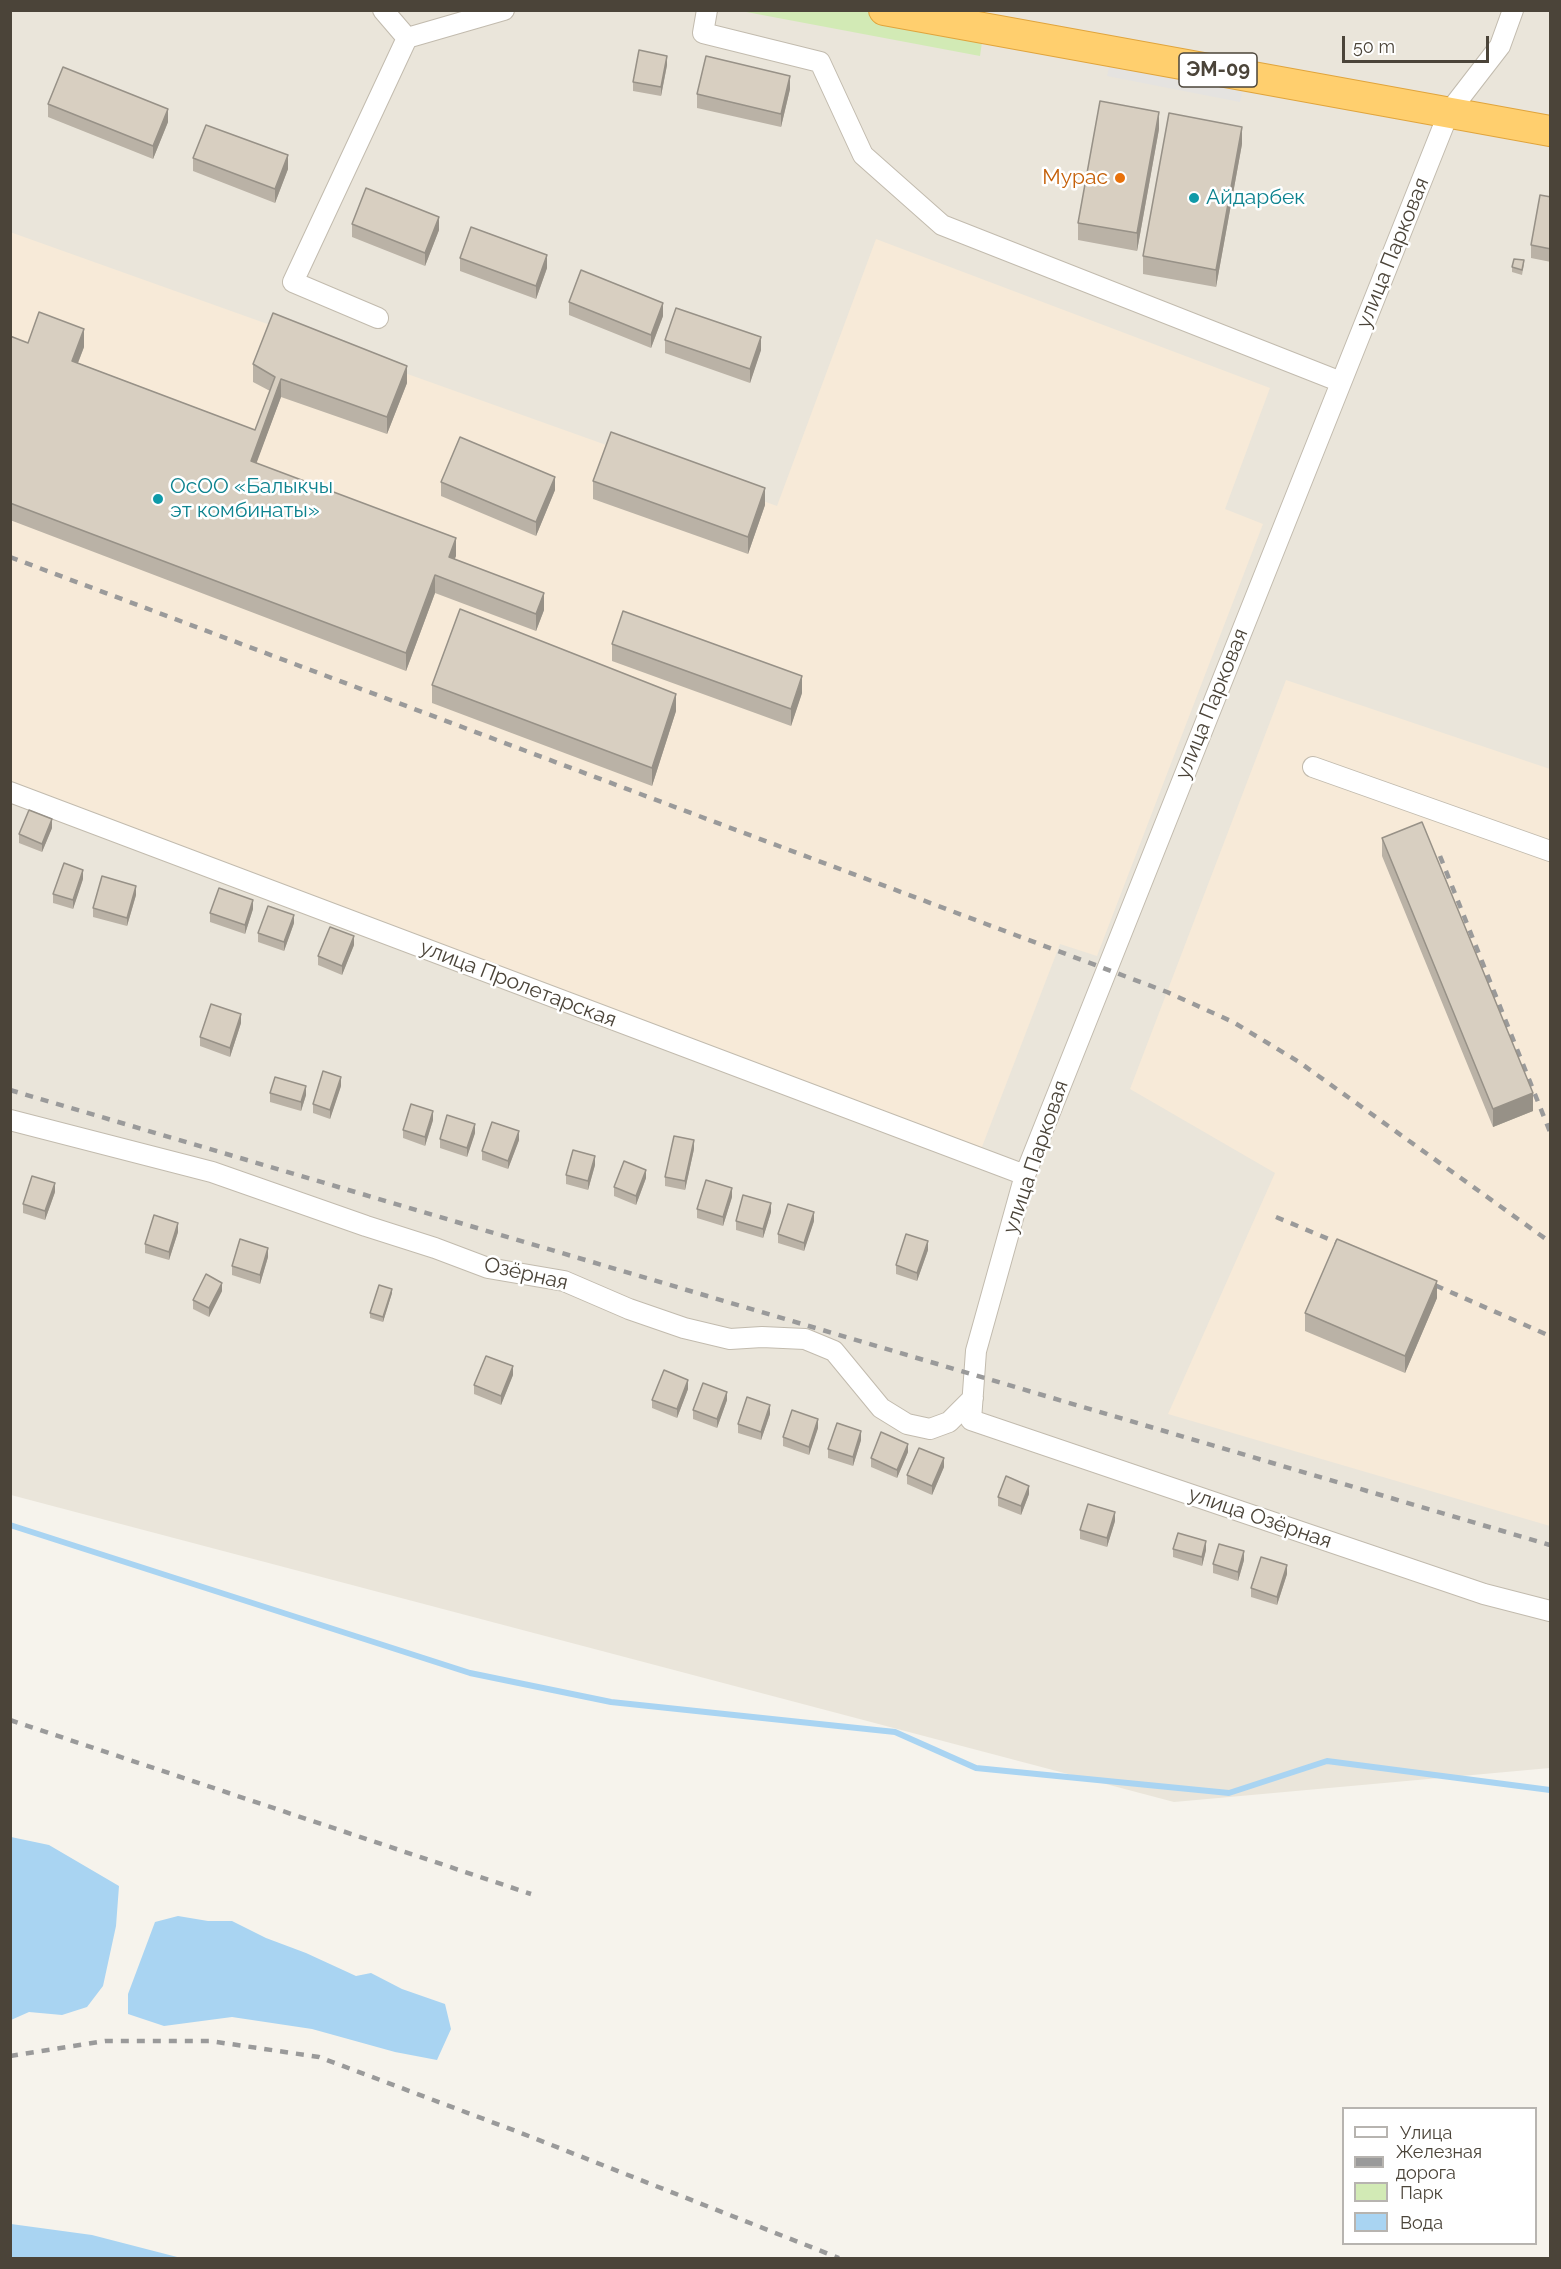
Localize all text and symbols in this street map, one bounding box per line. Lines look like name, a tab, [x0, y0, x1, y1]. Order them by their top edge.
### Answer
scale bar	[1345, 24, 1492, 62]
text: 50 m	[1353, 36, 1395, 57]
road number: ЭМ-09	[1179, 53, 1257, 87]
place label: Мурас	[1042, 165, 1108, 191]
marker: Мурас	[1113, 171, 1127, 185]
street label: улица Парковая	[1351, 174, 1435, 332]
place label: Айдарбек	[1206, 185, 1305, 211]
marker: Айдарбек	[1187, 191, 1201, 205]
place label: ОсОО «Балыкчы эт комбинаты»	[170, 474, 333, 524]
marker: ОсОО «Балыкчы эт комбинаты»	[151, 492, 165, 506]
street label: улица Парковая	[1170, 625, 1254, 783]
street label: улица Пролетарская	[416, 935, 620, 1033]
street label: улица Парковая	[998, 1077, 1074, 1237]
street label: Озёрная	[482, 1252, 570, 1296]
street label: улица Озёрная	[1185, 1482, 1335, 1554]
legend	[1342, 2107, 1537, 2245]
text: Улица	[1400, 2122, 1452, 2143]
text: Железная дорога	[1396, 2141, 1482, 2183]
text: Парк	[1400, 2182, 1443, 2203]
text: Вода	[1400, 2212, 1443, 2233]

